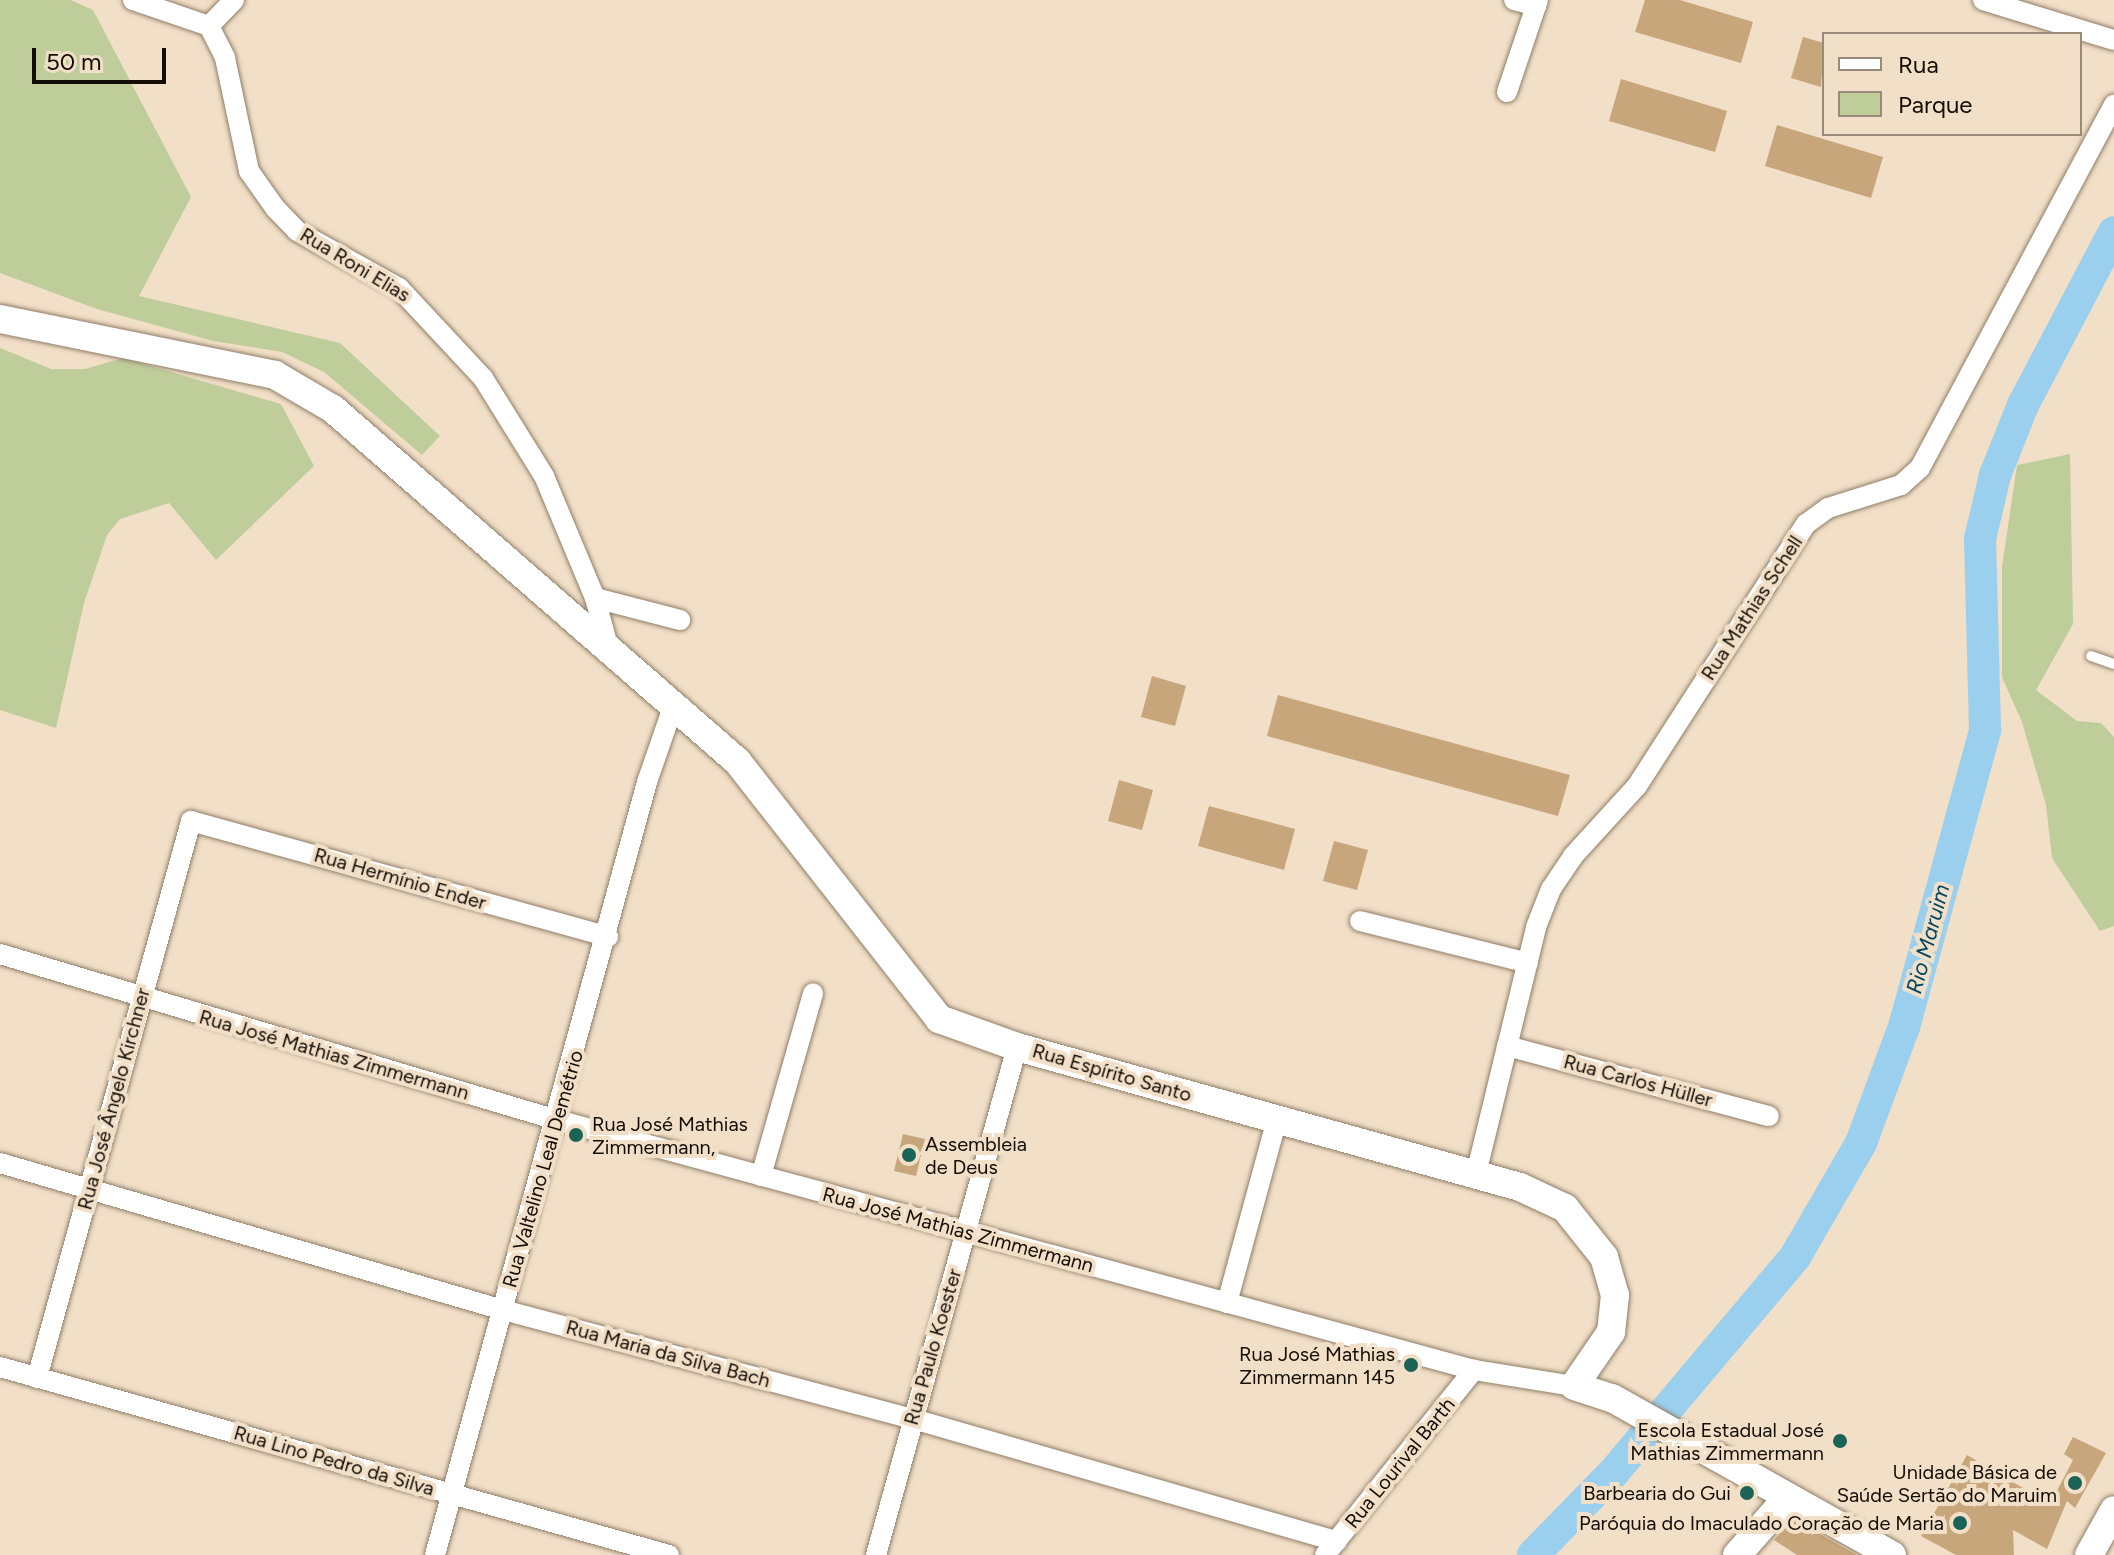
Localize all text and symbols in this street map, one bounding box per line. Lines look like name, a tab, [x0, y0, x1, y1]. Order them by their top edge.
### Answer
scale bar	[36, 32, 170, 82]
legend	[1822, 32, 2082, 136]
text: 50 m	[46, 47, 102, 76]
text: Rua	[1898, 50, 1939, 79]
text: Parque	[1898, 90, 1972, 119]
street label: Rua Roni Elias	[296, 223, 414, 307]
street label: Rua Mathias Schell	[1696, 531, 1808, 685]
street label: Rua Hermínio Ender	[311, 843, 489, 915]
water label: Rio Maruim	[1901, 881, 1955, 997]
street label: Rua José Ângelo Kirchner	[73, 985, 155, 1213]
street label: Rua José Mathias Zimmermann	[196, 1005, 472, 1105]
street label: Rua Espírito Santo	[1030, 1039, 1194, 1107]
street label: Rua Valtelino Leal Demétrio	[498, 1048, 588, 1290]
street label: Rua Carlos Hüller	[1561, 1050, 1715, 1112]
place label: Rua José Mathias Zimmermann,	[592, 1112, 748, 1159]
marker: Rua José Mathias Zimmermann,	[567, 1126, 585, 1144]
place label: Assembleia de Deus	[925, 1132, 1027, 1179]
marker: Assembleia de Deus	[900, 1146, 918, 1164]
street label: Rua José Mathias Zimmermann	[820, 1182, 1096, 1278]
street label: Rua Paulo Koester	[899, 1266, 967, 1428]
street label: Rua Maria da Silva Bach	[563, 1315, 773, 1393]
place label: Rua José Mathias Zimmermann 145	[1239, 1342, 1395, 1389]
marker: Rua José Mathias Zimmermann 145	[1402, 1356, 1420, 1374]
street label: Rua Lourival Barth	[1340, 1393, 1460, 1533]
place label: Escola Estadual José Mathias Zimmermann	[1630, 1418, 1824, 1465]
street label: Rua Lino Pedro da Silva	[231, 1421, 437, 1501]
marker: Escola Estadual José Mathias Zimmermann	[1831, 1432, 1849, 1450]
place label: Unidade Básica de Saúde Sertão do Maruim	[1837, 1460, 2057, 1507]
marker: Unidade Básica de Saúde Sertão do Maruim	[2064, 1472, 2086, 1494]
place label: Barbearia do Gui	[1583, 1481, 1731, 1505]
marker: Barbearia do Gui	[1738, 1484, 1756, 1502]
place label: Paróquia do Imaculado Coração de Maria	[1579, 1511, 1944, 1535]
marker: Paróquia do Imaculado Coração de Maria	[1951, 1514, 1969, 1532]

